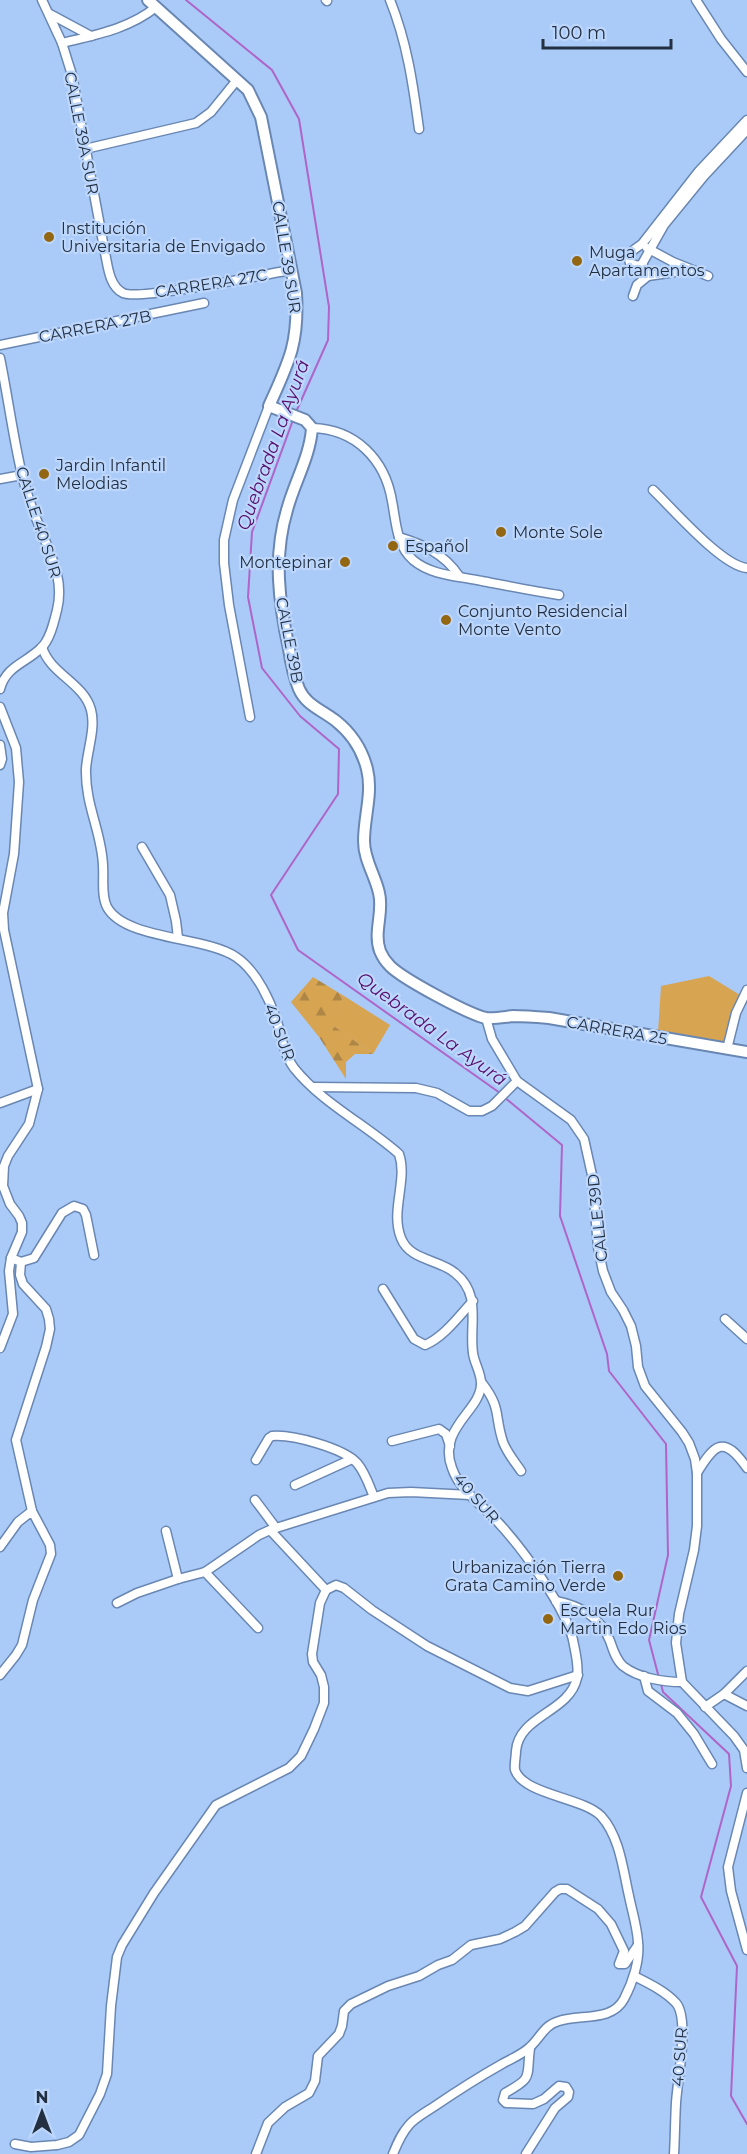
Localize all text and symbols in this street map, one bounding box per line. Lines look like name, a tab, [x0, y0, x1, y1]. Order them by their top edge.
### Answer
scale bar	[543, 12, 670, 50]
text: 100 m	[552, 22, 606, 44]
street label: CALLE 39A SUR	[60, 70, 103, 196]
street label: CALLE 39 SUR	[268, 200, 305, 315]
place label: Institución Universitaria de Envigado	[61, 219, 265, 256]
marker: Institución Universitaria de Envigado	[42, 230, 56, 244]
place label: Muga Apartamentos	[589, 243, 705, 280]
marker: Muga Apartamentos	[570, 254, 584, 268]
street label: CARRERA 27C	[154, 265, 268, 302]
street label: CARRERA 27B	[37, 306, 153, 347]
water label: Quebrada La Ayurá	[232, 357, 314, 533]
place label: Jardin Infantil Melodias	[55, 456, 166, 493]
street label: CALLE 40 SUR	[12, 464, 65, 580]
marker: Jardin Infantil Melodias	[37, 467, 51, 481]
place label: Monte Sole	[513, 523, 603, 542]
marker: Monte Sole	[494, 525, 508, 539]
place label: Español	[405, 537, 469, 556]
marker: Español	[386, 539, 400, 553]
place label: Montepinar	[239, 553, 333, 572]
marker: Montepinar	[338, 555, 352, 569]
street label: CALLE 39B	[272, 596, 307, 685]
place label: Conjunto Residencial Monte Vento	[458, 602, 628, 639]
marker: Conjunto Residencial Monte Vento	[439, 613, 453, 627]
water label: Quebrada La Ayurá	[353, 967, 511, 1091]
street label: 40 SUR	[260, 1001, 299, 1063]
street label: CARRERA 25	[565, 1012, 669, 1049]
street label: CALLE 39D	[583, 1173, 612, 1263]
street label: 40 SUR	[450, 1470, 503, 1527]
place label: Urbanización Tierra Grata Camino Verde	[445, 1558, 606, 1595]
marker: Urbanización Tierra Grata Camino Verde	[611, 1569, 625, 1583]
place label: Escuela Rur Martin Edo Rios	[560, 1601, 687, 1638]
marker: Escuela Rur Martin Edo Rios	[541, 1612, 555, 1626]
street label: 40 SUR	[668, 2027, 691, 2087]
north arrow	[12, 2082, 72, 2142]
text: N	[36, 2088, 48, 2107]

